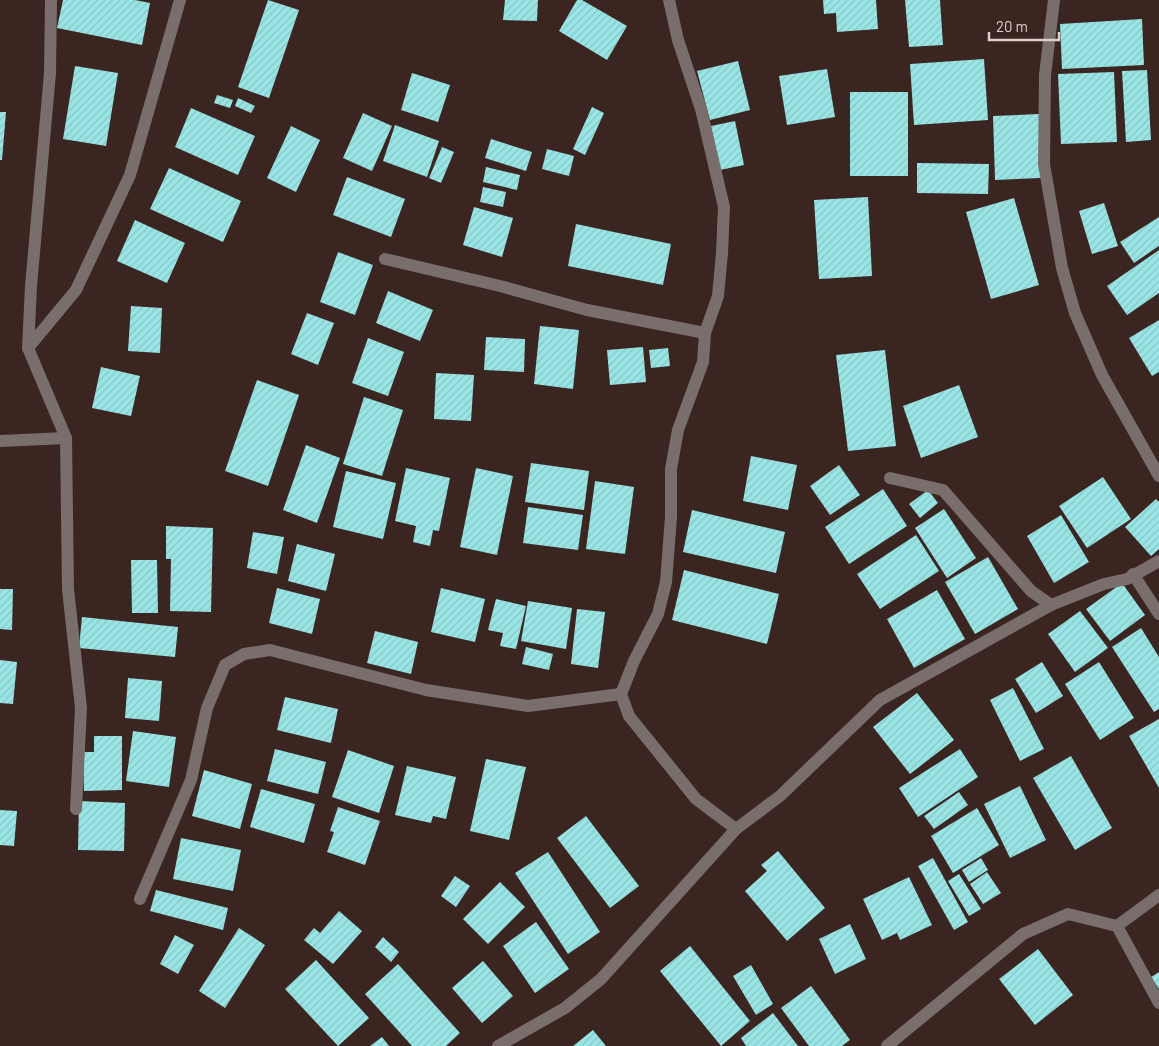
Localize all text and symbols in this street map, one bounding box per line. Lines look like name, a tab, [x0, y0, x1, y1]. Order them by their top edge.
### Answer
scale bar	[989, 10, 1059, 42]
text: 20 m	[996, 17, 1028, 35]

